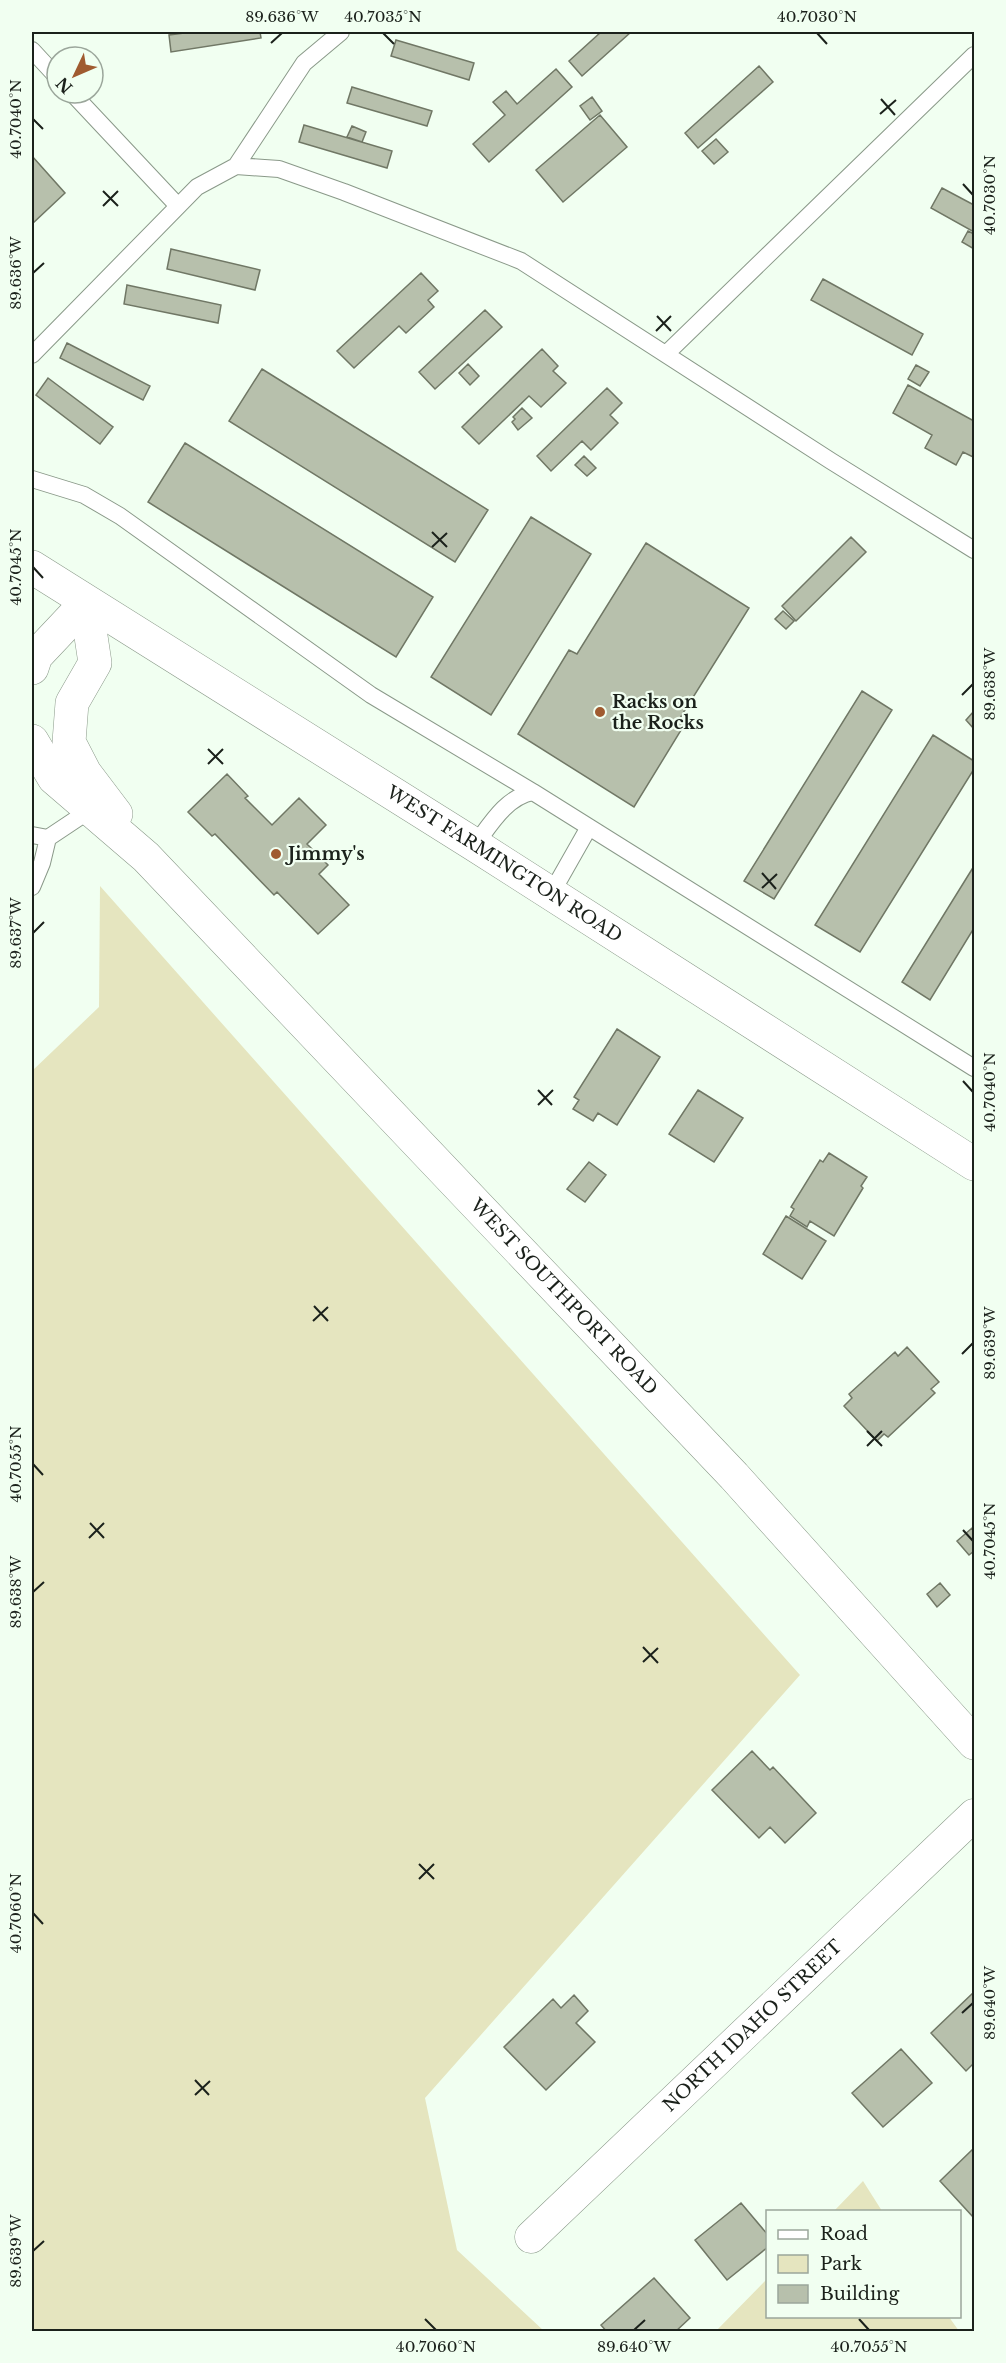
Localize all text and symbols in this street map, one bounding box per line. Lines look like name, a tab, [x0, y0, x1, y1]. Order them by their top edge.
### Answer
text: 89.636°W	[245, 7, 319, 26]
text: 40.7035°N	[344, 7, 422, 26]
text: 40.7030°N	[777, 7, 857, 26]
north arrow	[45, 45, 105, 105]
text: N	[52, 73, 77, 98]
text: 40.7040°N	[6, 79, 25, 159]
text: 40.7030°N	[980, 155, 999, 235]
text: 89.636°W	[6, 236, 25, 310]
text: 40.7045°N	[6, 528, 25, 606]
text: 89.638°W	[980, 647, 999, 720]
place label: Racks on the Rocks	[612, 691, 704, 734]
marker: Racks on the Rocks	[593, 705, 607, 719]
street label: WEST FARMINGTON ROAD	[381, 781, 626, 947]
place label: Jimmy's	[284, 843, 365, 865]
marker: Jimmy's	[269, 847, 283, 861]
text: 89.637°W	[6, 897, 25, 969]
text: 40.7040°N	[980, 1052, 999, 1132]
street label: WEST SOUTHPORT ROAD	[465, 1194, 662, 1399]
text: 89.639°W	[980, 1306, 999, 1380]
text: 40.7055°N	[6, 1426, 25, 1502]
text: 40.7045°N	[980, 1502, 999, 1580]
text: 89.638°W	[6, 1555, 25, 1628]
text: 40.7060°N	[6, 1873, 25, 1953]
street label: NORTH IDAHO STREET	[658, 1935, 847, 2116]
text: 89.640°W	[980, 1966, 999, 2040]
legend	[766, 2210, 961, 2318]
text: 89.639°W	[6, 2214, 25, 2288]
text: Road	[820, 2223, 868, 2245]
text: Park	[820, 2253, 862, 2275]
text: Building	[820, 2283, 899, 2305]
text: 40.7060°N	[396, 2337, 476, 2356]
text: 89.640°W	[597, 2337, 671, 2356]
text: 40.7055°N	[831, 2337, 907, 2356]

